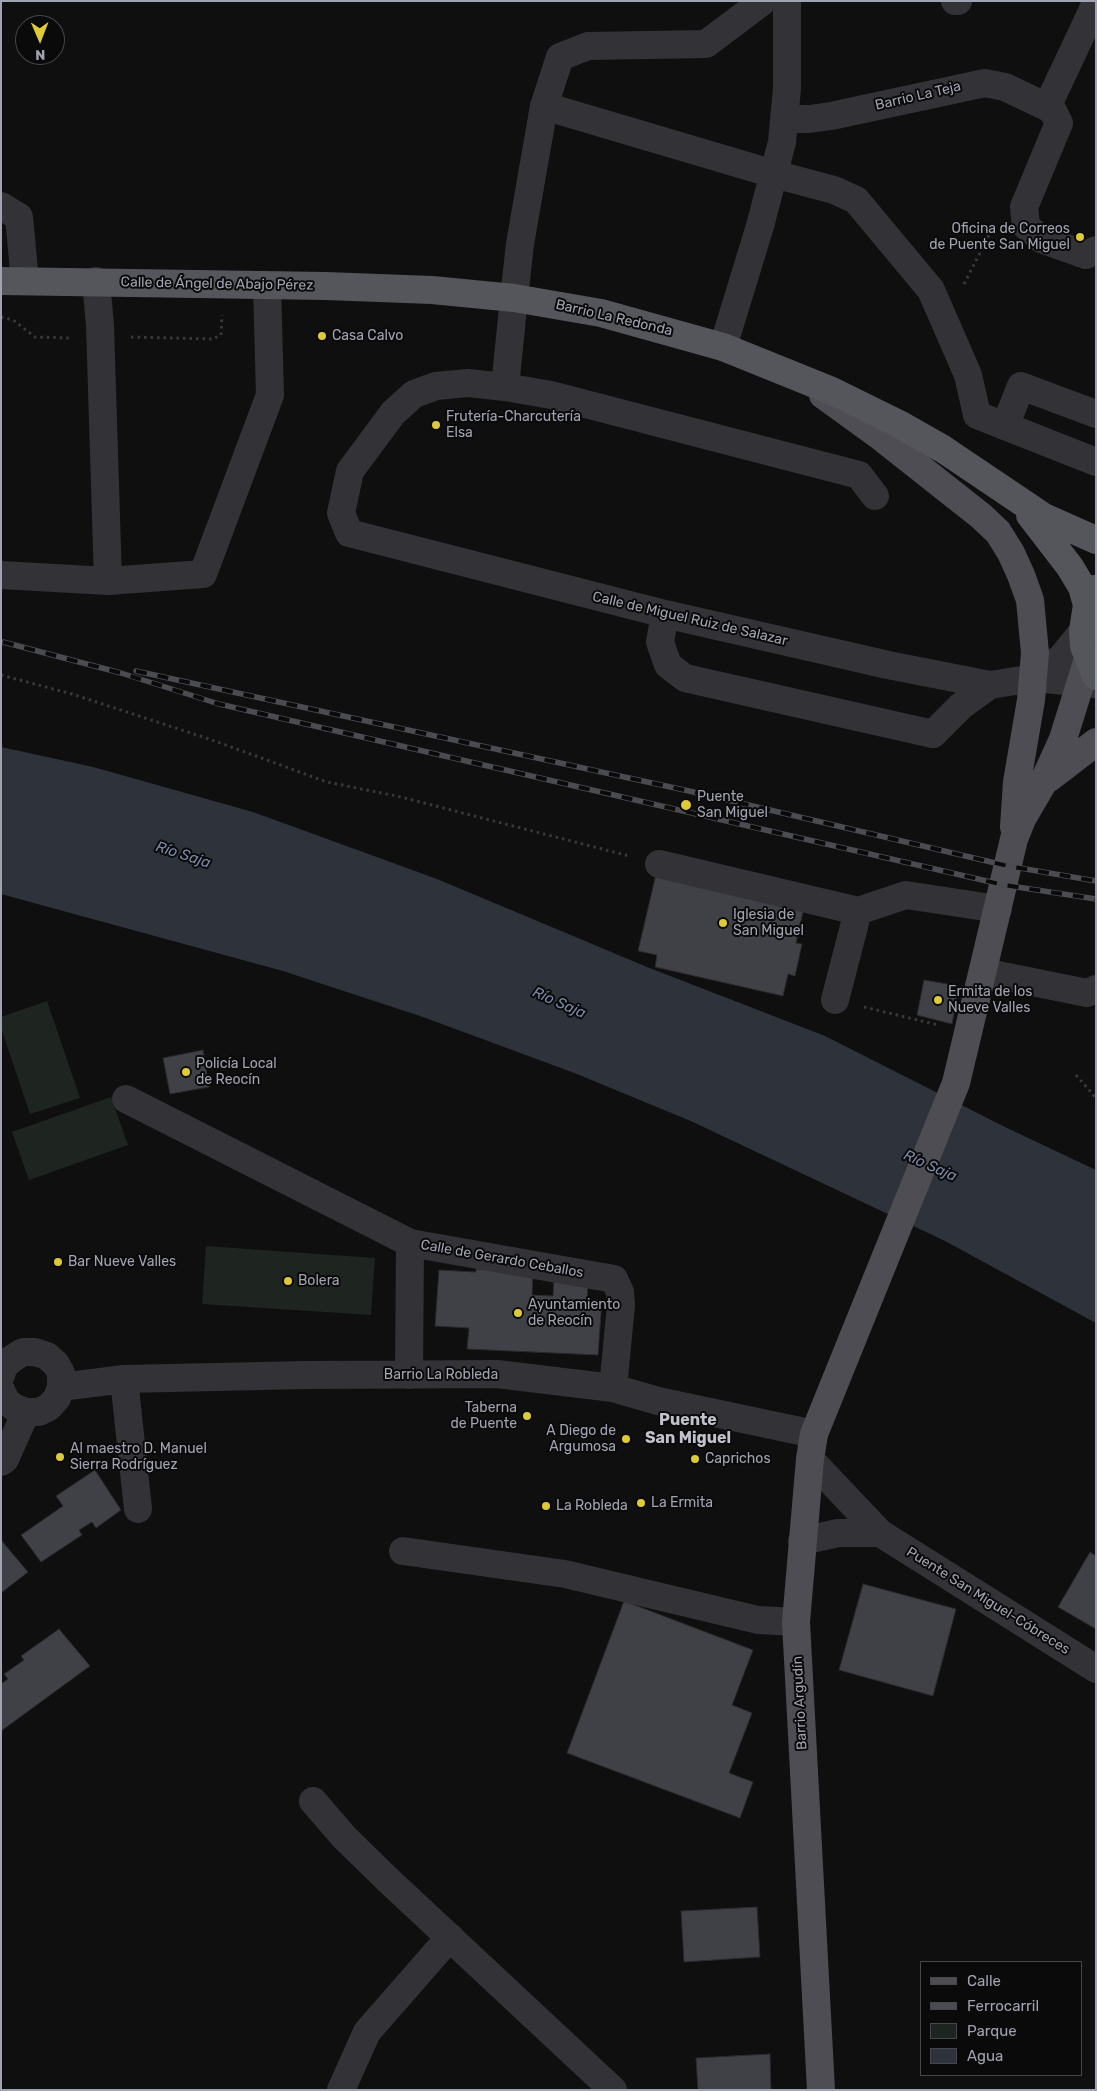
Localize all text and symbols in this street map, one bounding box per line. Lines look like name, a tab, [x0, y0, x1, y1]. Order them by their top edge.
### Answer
north arrow	[15, 15, 65, 65]
text: N	[35, 46, 45, 63]
street label: Barrio La Teja	[873, 78, 963, 114]
place label: Oficina de Correos de Puente San Miguel	[929, 221, 1070, 253]
marker: Oficina de Correos de Puente San Miguel	[1074, 231, 1086, 243]
street label: Calle de Ángel de Abajo Pérez	[121, 274, 313, 294]
street label: Barrio La Redonda	[554, 296, 674, 340]
place label: Casa Calvo	[332, 328, 403, 344]
marker: Casa Calvo	[316, 330, 328, 342]
place label: Frutería-Charcutería Elsa	[446, 409, 581, 442]
marker: Frutería-Charcutería Elsa	[430, 419, 442, 431]
street label: Calle de Miguel Ruiz de Salazar	[591, 588, 789, 650]
place label: Puente San Miguel	[697, 789, 768, 822]
marker: Puente San Miguel	[679, 798, 693, 812]
water label: Río Saja	[153, 838, 213, 872]
place label: Iglesia de San Miguel	[733, 907, 804, 940]
marker: Iglesia de San Miguel	[717, 917, 729, 929]
water label: Río Saja	[530, 983, 588, 1023]
place label: Ermita de los Nueve Valles	[948, 984, 1032, 1016]
marker: Ermita de los Nueve Valles	[932, 994, 944, 1006]
place label: Policía Local de Reocín	[196, 1056, 277, 1088]
marker: Policía Local de Reocín	[180, 1066, 192, 1078]
water label: Río Saja	[901, 1146, 959, 1186]
street label: Calle de Gerardo Ceballos	[419, 1236, 585, 1282]
place label: Bar Nueve Valles	[68, 1254, 176, 1270]
marker: Bar Nueve Valles	[52, 1256, 64, 1268]
place label: Bolera	[298, 1273, 340, 1289]
marker: Bolera	[282, 1275, 294, 1287]
place label: Ayuntamiento de Reocín	[528, 1297, 620, 1330]
marker: Ayuntamiento de Reocín	[512, 1307, 524, 1319]
street label: Barrio La Robleda	[384, 1367, 498, 1383]
place label: Taberna de Puente	[450, 1400, 517, 1432]
marker: Taberna de Puente	[521, 1410, 533, 1422]
district label: Puente San Miguel	[645, 1410, 731, 1448]
place label: A Diego de Argumosa	[546, 1423, 616, 1455]
marker: A Diego de Argumosa	[620, 1433, 632, 1445]
place label: Al maestro D. Manuel Sierra Rodríguez	[70, 1441, 207, 1474]
marker: Al maestro D. Manuel Sierra Rodríguez	[54, 1451, 66, 1463]
place label: Caprichos	[705, 1451, 771, 1467]
marker: Caprichos	[689, 1453, 701, 1465]
place label: La Ermita	[651, 1495, 713, 1511]
marker: La Ermita	[635, 1497, 647, 1509]
place label: La Robleda	[556, 1498, 628, 1514]
marker: La Robleda	[540, 1500, 552, 1512]
street label: Puente San Miguel-Cóbreces	[903, 1544, 1073, 1658]
street label: Barrio Argudín	[789, 1656, 811, 1750]
legend	[920, 1961, 1082, 2076]
text: Calle	[967, 1972, 1001, 1990]
text: Ferrocarril	[967, 1997, 1039, 2015]
text: Parque	[967, 2022, 1017, 2040]
text: Agua	[967, 2047, 1003, 2065]

